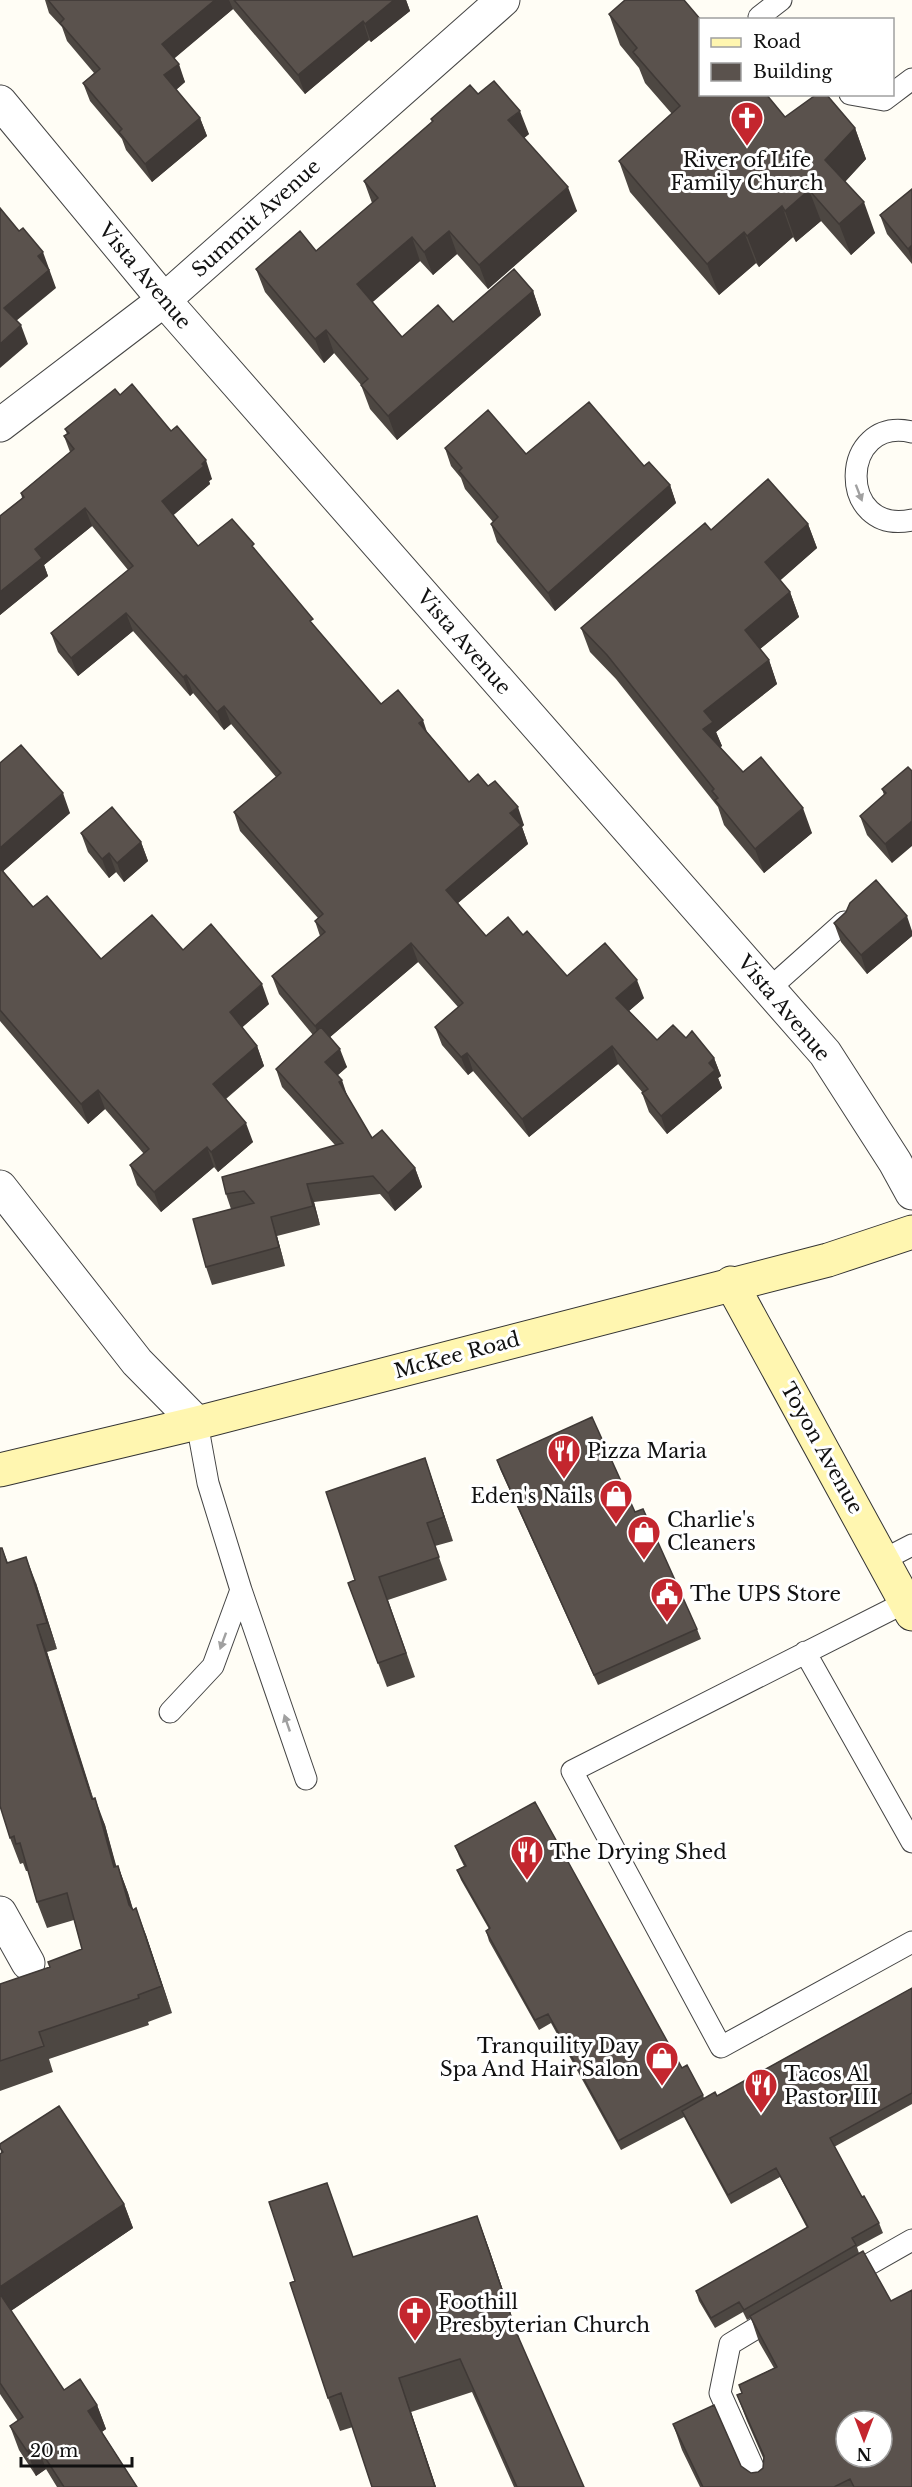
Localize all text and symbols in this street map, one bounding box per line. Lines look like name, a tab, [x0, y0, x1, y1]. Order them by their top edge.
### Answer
legend	[699, 18, 894, 96]
text: Road	[753, 31, 801, 53]
text: Building	[753, 61, 832, 83]
church icon: River of Life Family Church	[729, 100, 765, 147]
place label: River of Life Family Church	[670, 148, 824, 195]
street label: Summit Avenue	[187, 154, 325, 282]
street label: Vista Avenue	[93, 217, 196, 334]
one-way arrow	[854, 484, 864, 502]
street label: Vista Avenue	[411, 584, 516, 699]
street label: Vista Avenue	[732, 949, 835, 1066]
street label: McKee Road	[392, 1327, 522, 1383]
street label: Toyon Avenue	[776, 1378, 868, 1518]
restaurant icon: Pizza Maria	[546, 1433, 582, 1480]
place label: Pizza Maria	[587, 1439, 708, 1463]
shop icon: Eden's Nails	[598, 1478, 634, 1525]
place label: Eden's Nails	[471, 1484, 593, 1508]
place label: Charlie's Cleaners	[667, 1508, 756, 1555]
shop icon: Charlie's Cleaners	[626, 1514, 662, 1561]
public building icon: The UPS Store	[649, 1576, 685, 1623]
place label: The UPS Store	[690, 1582, 841, 1606]
one-way arrow	[217, 1632, 227, 1650]
one-way arrow	[282, 1714, 292, 1732]
restaurant icon: The Drying Shed	[509, 1834, 545, 1881]
place label: The Drying Shed	[550, 1840, 727, 1864]
place label: Tranquility Day Spa And Hair Salon	[440, 2034, 639, 2081]
shop icon: Tranquility Day Spa And Hair Salon	[644, 2040, 680, 2087]
place label: Tacos Al Pastor III	[784, 2062, 878, 2109]
restaurant icon: Tacos Al Pastor III	[743, 2067, 779, 2114]
place label: Foothill Presbyterian Church	[438, 2290, 650, 2337]
church icon: Foothill Presbyterian Church	[397, 2295, 433, 2342]
north arrow	[834, 2409, 894, 2469]
scale bar	[21, 2430, 132, 2468]
text: 20 m	[30, 2440, 78, 2462]
text: N	[856, 2444, 872, 2464]

